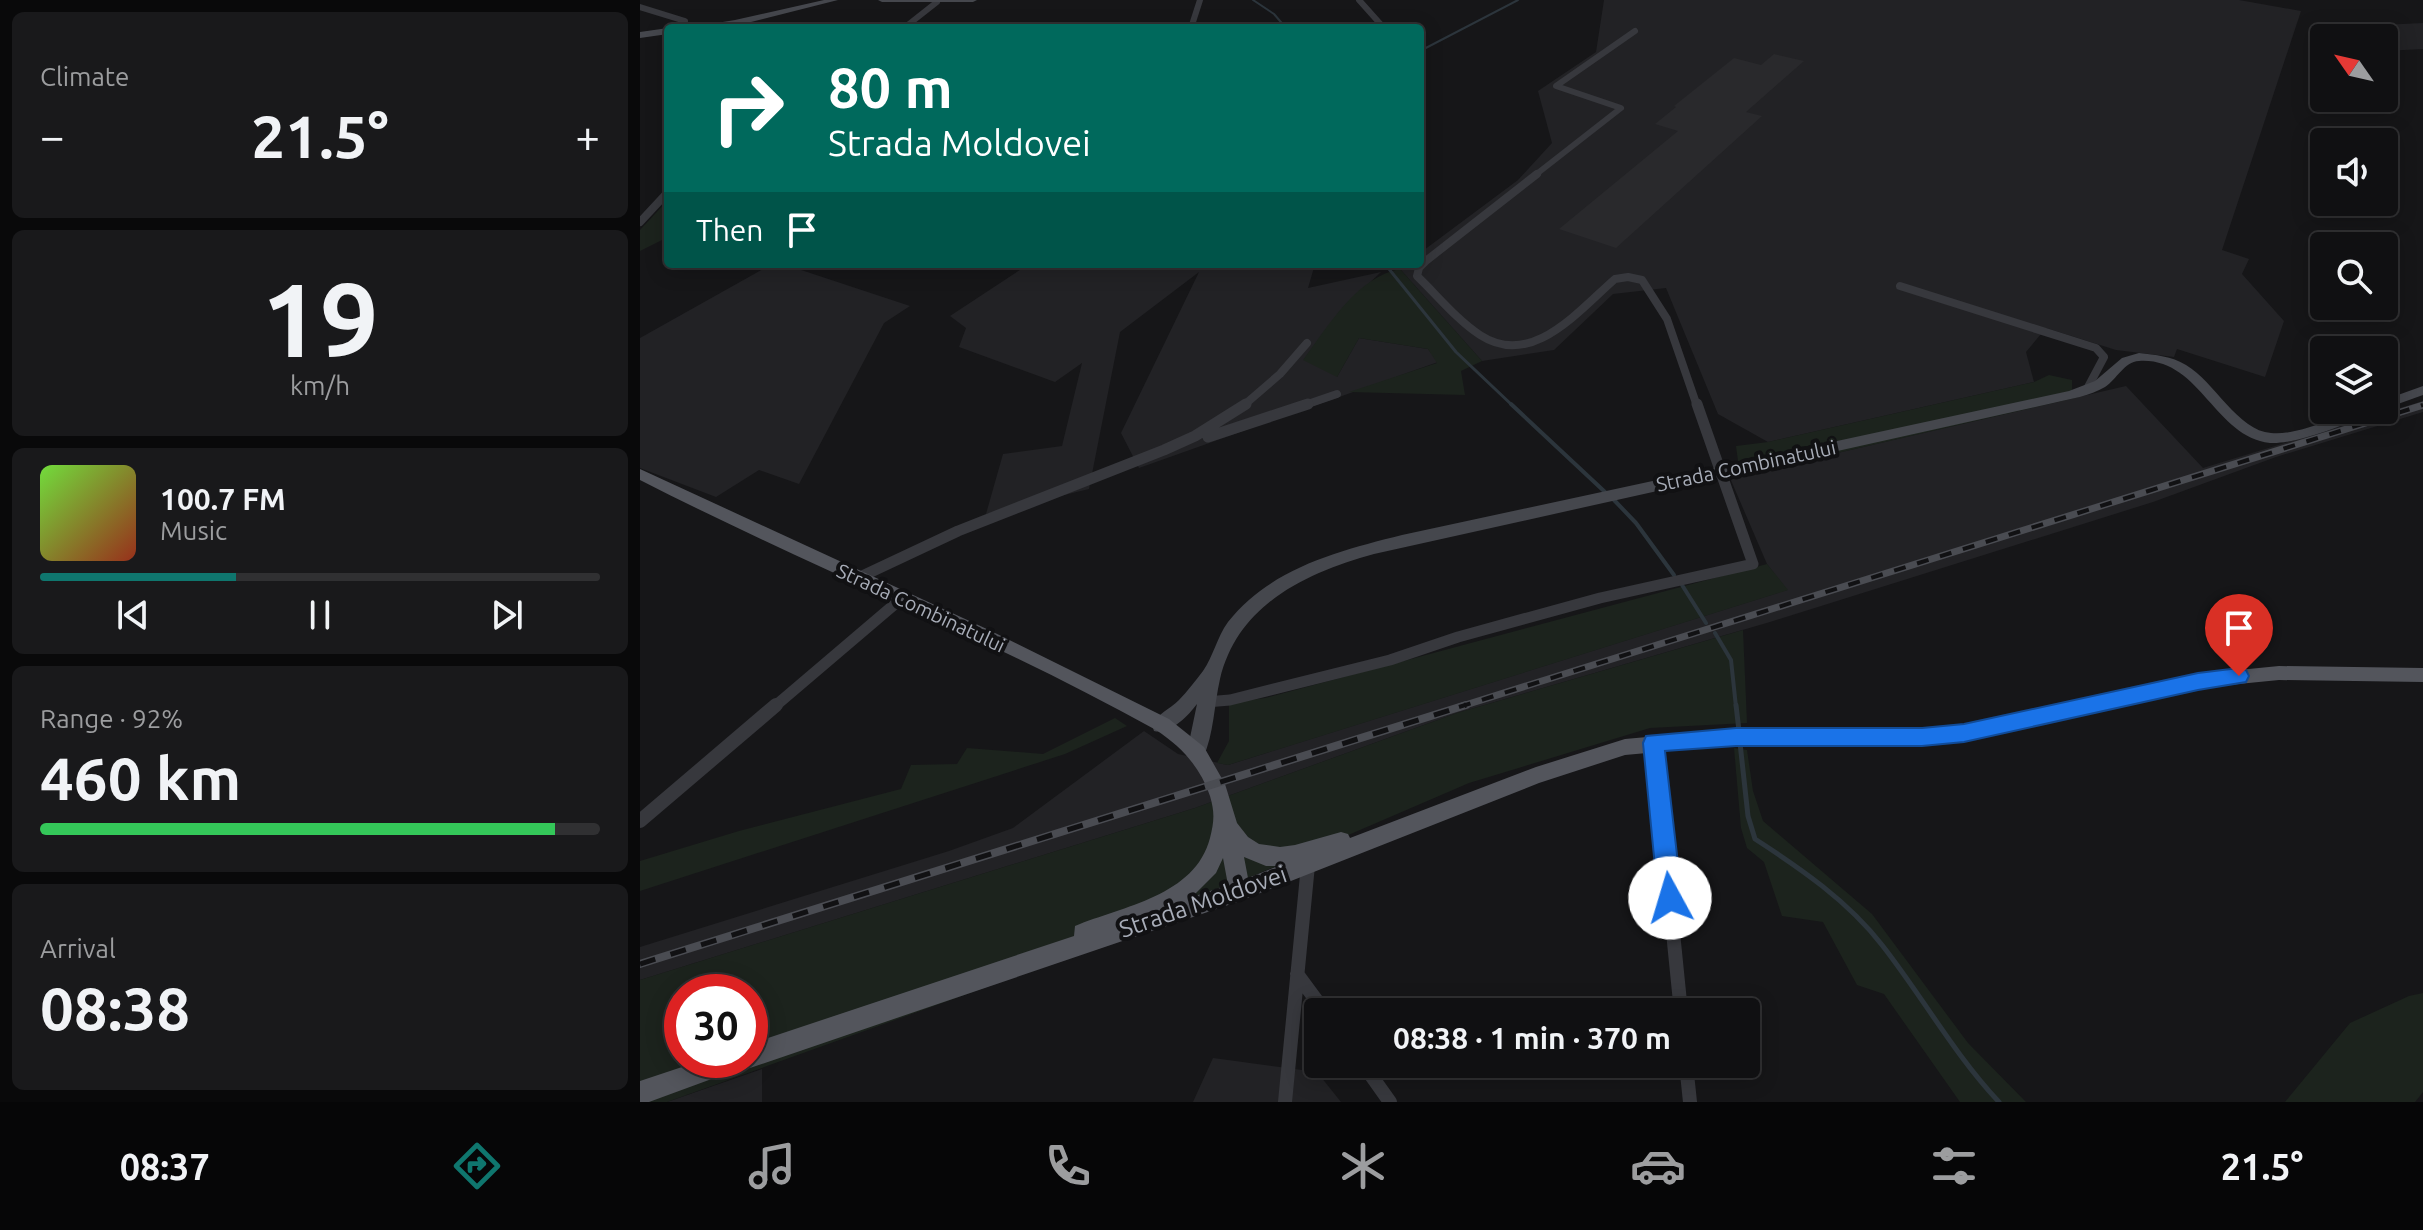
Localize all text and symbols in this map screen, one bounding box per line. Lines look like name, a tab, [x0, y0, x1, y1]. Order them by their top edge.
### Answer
north arrow	[2310, 24, 2398, 112]
map controls	[2310, 24, 2398, 424]
icon: right	[696, 56, 800, 160]
text: 80 m	[828, 56, 953, 119]
text: Climate	[40, 62, 129, 91]
text: 21.5°	[251, 102, 389, 169]
text: −	[40, 111, 65, 160]
text: +	[575, 111, 600, 160]
text: Strada Moldovei	[828, 122, 1091, 163]
button: sound	[2310, 128, 2398, 216]
icon: arrive	[780, 208, 824, 252]
text: Then	[696, 213, 764, 247]
button: search	[2310, 232, 2398, 320]
text: 19	[261, 260, 379, 377]
button: layers	[2310, 336, 2398, 424]
text: km/h	[290, 371, 350, 400]
street label: Strada Combinatului	[1654, 435, 1838, 496]
text: 100.7 FM	[160, 482, 286, 516]
text: Music	[160, 516, 227, 545]
street label: Strada Combinatului	[833, 558, 1009, 657]
icon: previous	[111, 593, 155, 637]
icon: pause	[298, 593, 342, 637]
icon: next	[485, 593, 529, 637]
pin	[2205, 594, 2273, 676]
icon: arrive	[2217, 606, 2261, 650]
text: Range · 92%	[40, 704, 183, 733]
text: 460 km	[40, 744, 241, 811]
position arrow	[1628, 856, 1712, 940]
street label: Strada Moldovei	[1116, 860, 1290, 943]
text: Arrival	[40, 934, 116, 963]
text: 08:38	[40, 974, 190, 1041]
speed limit sign: 30	[664, 974, 768, 1078]
text: 08:38 · 1 min · 370 m	[1393, 1021, 1671, 1055]
icon: directions	[449, 1138, 505, 1194]
icon: music	[744, 1138, 800, 1194]
icon: phone	[1040, 1138, 1096, 1194]
icon: climate	[1335, 1138, 1391, 1194]
icon: car	[1630, 1138, 1686, 1194]
icon: filters	[1926, 1138, 1982, 1194]
text: 08:37	[120, 1146, 210, 1187]
text: 21.5°	[2221, 1146, 2303, 1187]

